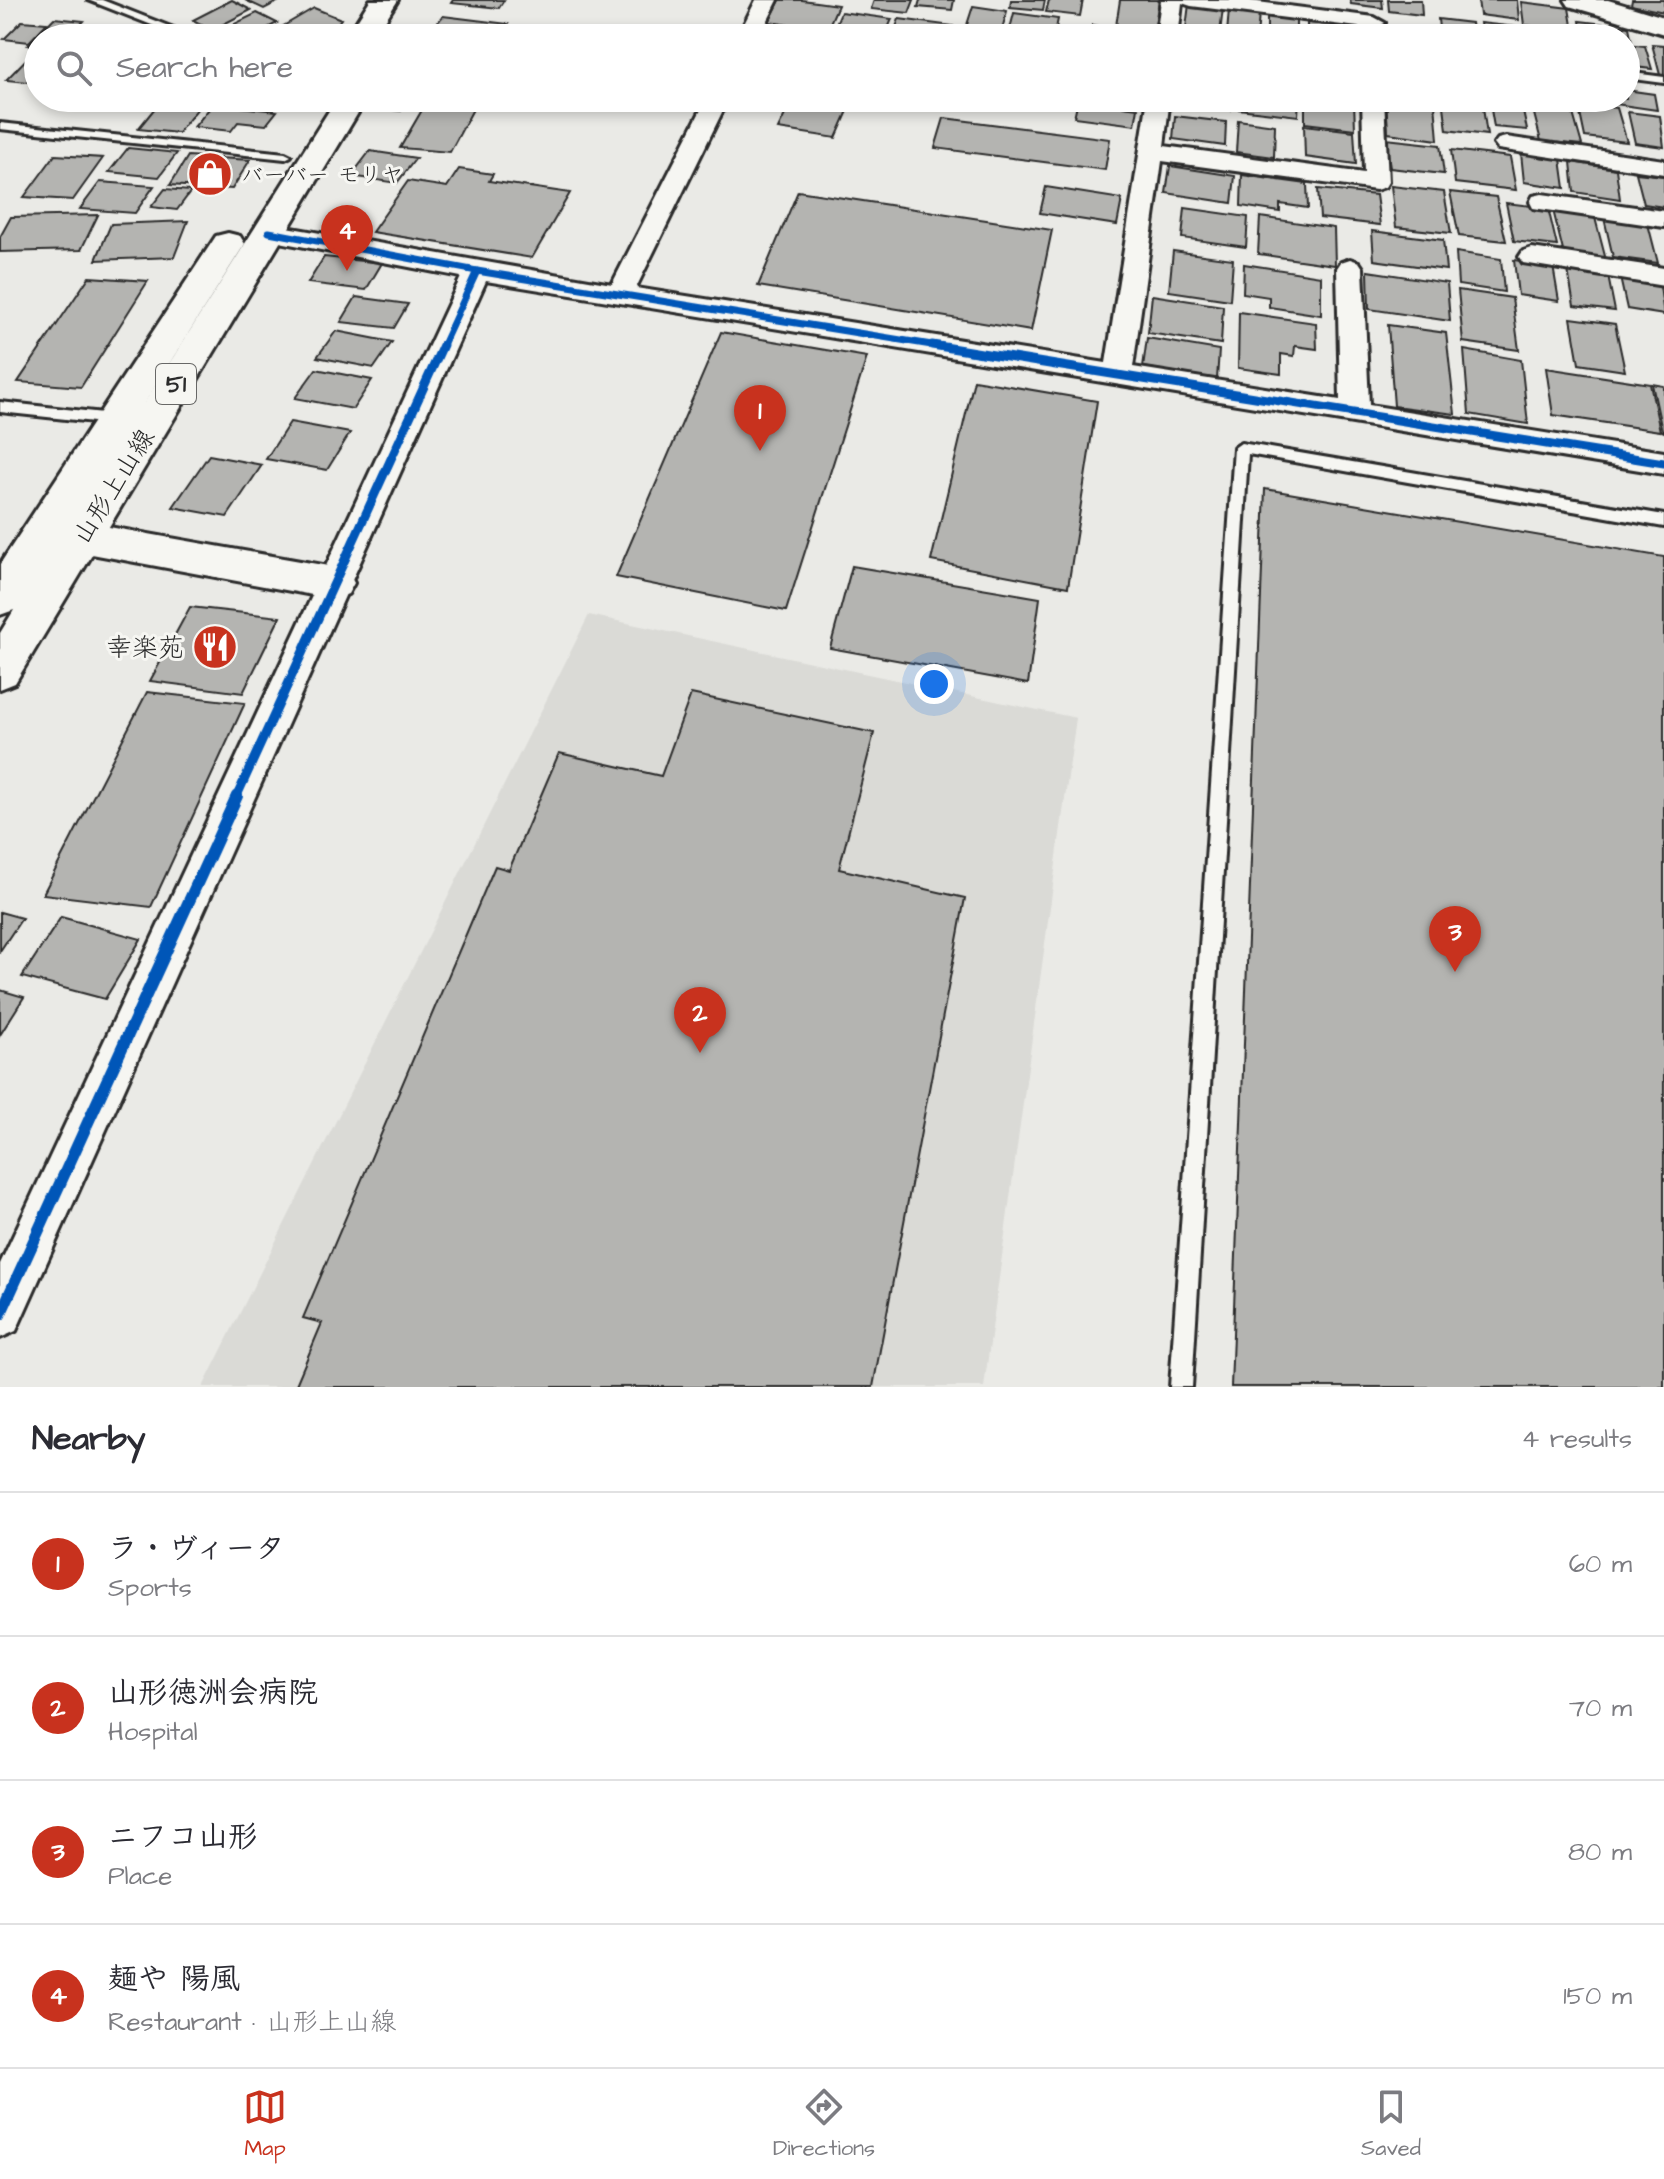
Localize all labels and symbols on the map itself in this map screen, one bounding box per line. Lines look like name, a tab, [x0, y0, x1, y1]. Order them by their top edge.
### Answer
shop icon: バーバー モリヤ	[186, 150, 234, 198]
place label: バーバー モリヤ	[241, 160, 404, 191]
pin: 4	[321, 205, 373, 271]
road number: 51	[156, 364, 196, 404]
pin: 1	[734, 385, 786, 451]
street label: 山形上山線	[64, 422, 164, 551]
restaurant icon: 幸楽苑	[191, 623, 239, 671]
place label: 幸楽苑	[106, 630, 184, 666]
your location	[914, 664, 954, 704]
pin: 3	[1429, 906, 1481, 972]
pin: 2	[674, 987, 726, 1053]

